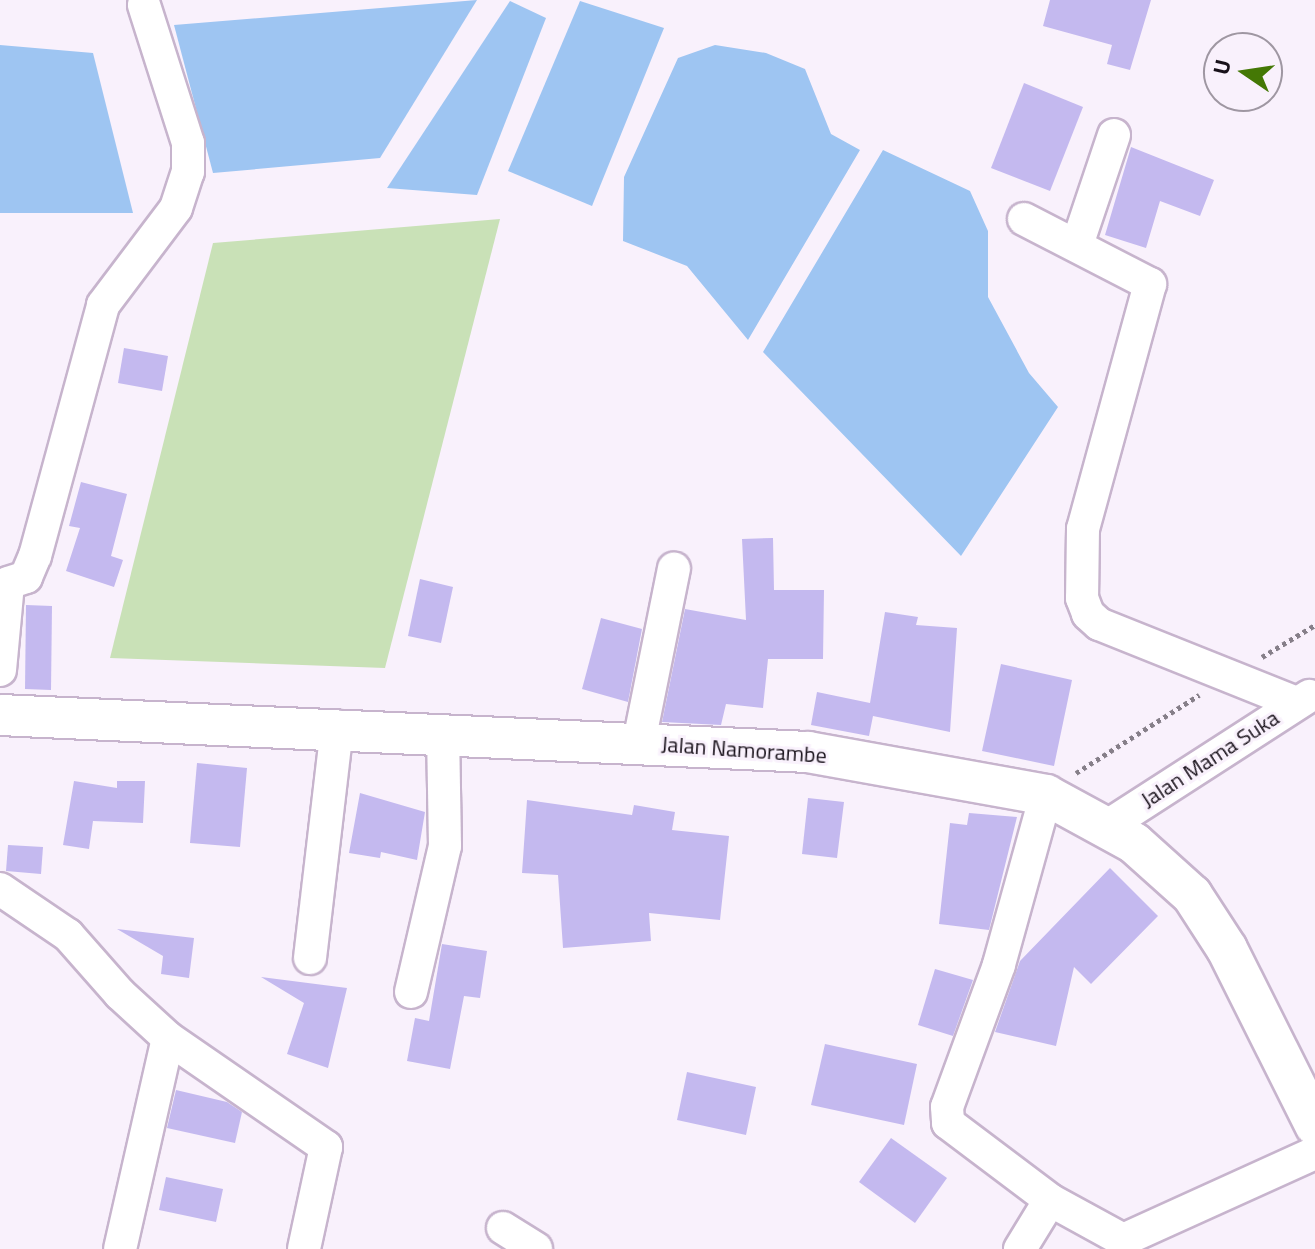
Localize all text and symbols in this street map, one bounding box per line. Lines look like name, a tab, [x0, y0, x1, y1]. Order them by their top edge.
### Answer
north arrow	[1203, 32, 1283, 112]
text: U	[1203, 56, 1240, 78]
street label: Jalan Mama Suka	[1136, 705, 1284, 813]
street label: Jalan Namorambe	[660, 731, 828, 769]

